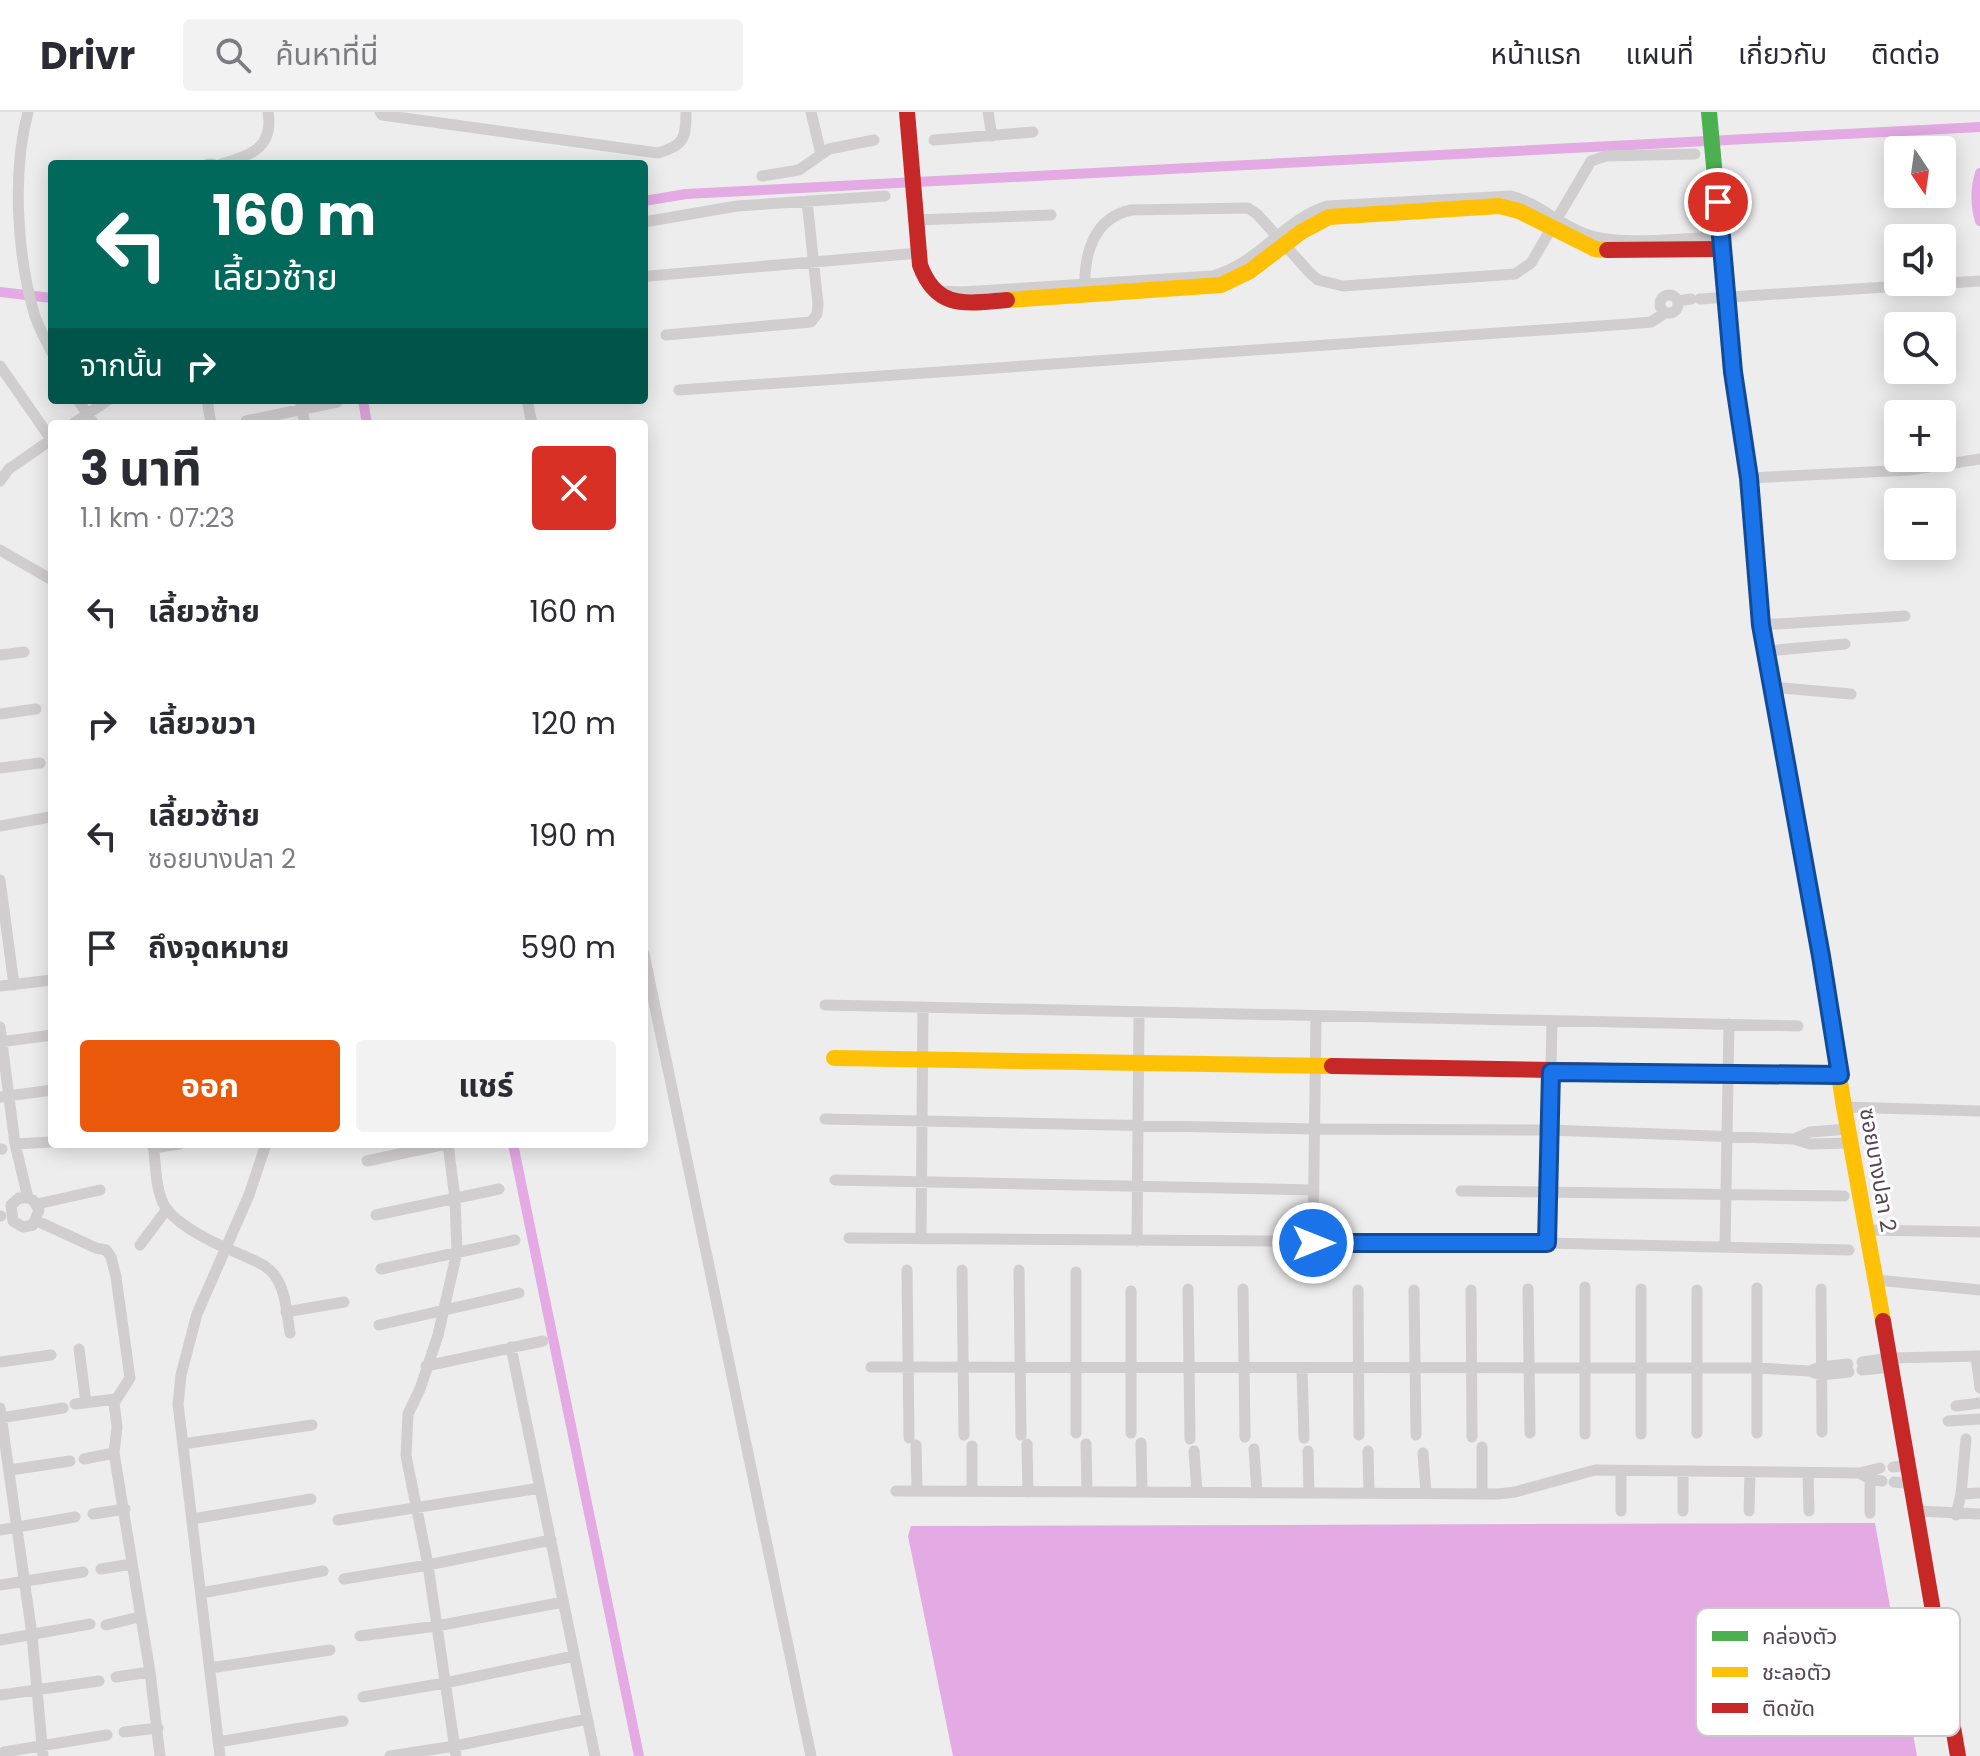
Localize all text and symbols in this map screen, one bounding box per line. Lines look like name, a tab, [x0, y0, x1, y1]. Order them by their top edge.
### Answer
search box	[183, 19, 743, 91]
text: Drivr	[40, 29, 135, 82]
icon: search	[211, 33, 255, 77]
text: ค้นหาที่นี่	[275, 33, 378, 76]
text: หน้าแรก	[1491, 35, 1582, 74]
text: แผนที่	[1626, 35, 1694, 74]
text: เกี่ยวกับ	[1738, 35, 1827, 74]
text: ติดต่อ	[1871, 35, 1940, 74]
north arrow	[1884, 136, 1956, 208]
map controls	[1884, 136, 1956, 560]
pin	[1684, 168, 1752, 236]
text: 160 m	[212, 176, 376, 255]
icon: arrive	[1696, 180, 1740, 224]
icon: left	[80, 192, 184, 296]
button: sound	[1884, 224, 1956, 296]
text: เลี้ยวซ้าย	[212, 252, 338, 303]
button: search	[1884, 312, 1956, 384]
text: จากนั้น	[80, 344, 163, 387]
icon: right	[179, 344, 223, 388]
button: +	[1884, 400, 1956, 472]
text: 3 นาที	[80, 435, 202, 502]
button: close	[532, 446, 616, 530]
button: −	[1884, 488, 1956, 560]
text: 1.1 km · 07:23	[80, 500, 235, 536]
icon: left	[80, 590, 124, 634]
text: เลี้ยวซ้าย	[148, 590, 260, 633]
text: 160 m	[530, 590, 616, 633]
icon: right	[80, 702, 124, 746]
text: เลี้ยวขวา	[148, 702, 256, 745]
text: 120 m	[531, 702, 616, 745]
text: เลี้ยวซ้าย	[148, 794, 260, 837]
icon: left	[80, 814, 124, 858]
text: 190 m	[530, 814, 616, 857]
text: ซอยบางปลา 2	[148, 841, 296, 877]
icon: arrive	[80, 926, 124, 970]
text: ถึงจุดหมาย	[148, 926, 289, 969]
text: 590 m	[521, 926, 616, 969]
button: ออก	[80, 1040, 340, 1132]
button: แชร์	[356, 1040, 616, 1132]
street label: ซอยบางปลา 2	[1852, 1106, 1904, 1234]
position arrow	[1271, 1201, 1355, 1285]
legend	[1696, 1608, 1960, 1736]
text: คล่องตัว	[1762, 1621, 1837, 1652]
text: ชะลอตัว	[1762, 1657, 1832, 1688]
text: ติดขัด	[1762, 1693, 1815, 1724]

